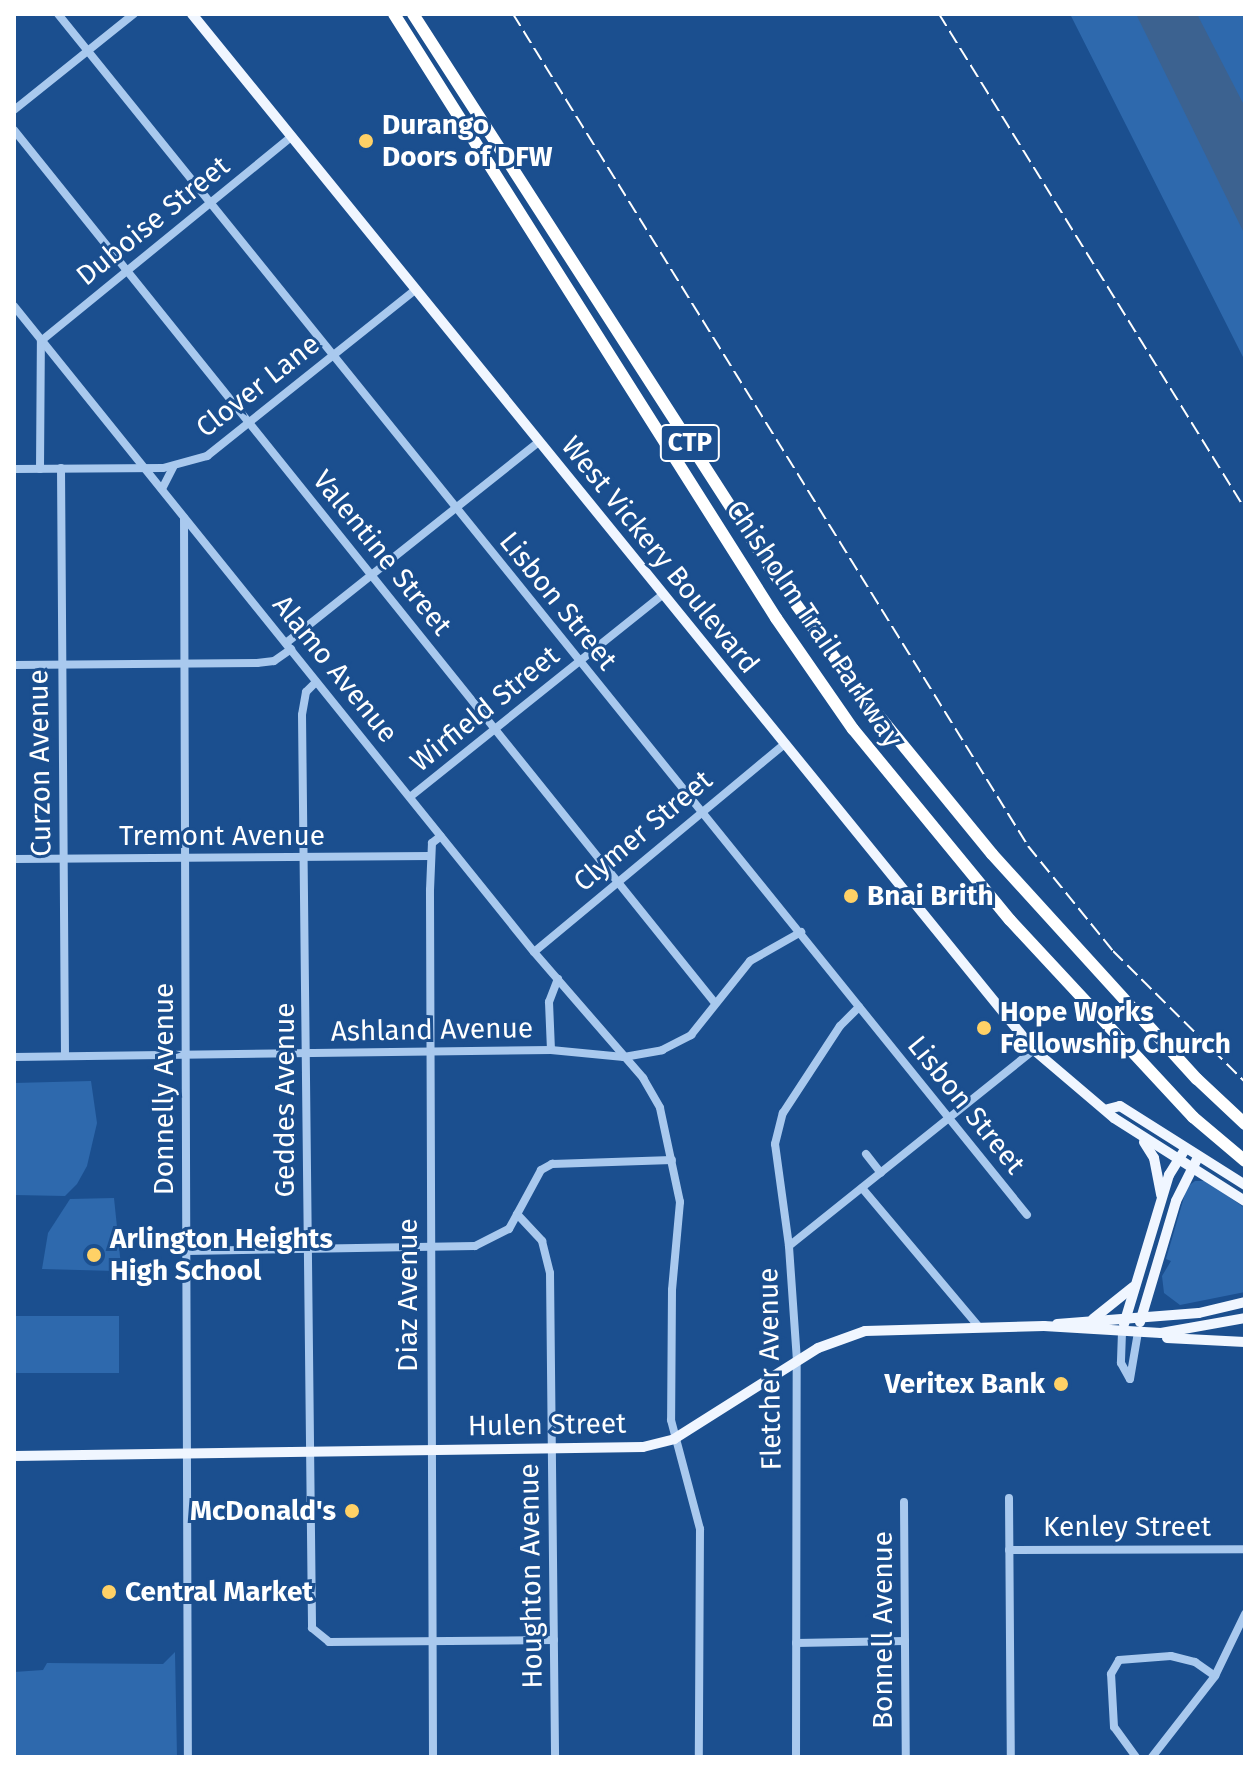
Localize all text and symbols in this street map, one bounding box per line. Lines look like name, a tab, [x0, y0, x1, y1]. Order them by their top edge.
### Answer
place label: Durango Doors of DFW	[382, 108, 553, 174]
marker: Durango Doors of DFW	[357, 132, 375, 150]
street label: Duboise Street	[70, 149, 236, 293]
street label: Clover Lane	[190, 327, 326, 445]
road number: CTP	[658, 421, 722, 465]
street label: West Vickery Boulevard	[554, 430, 766, 680]
street label: Valentine Street	[305, 464, 459, 642]
street label: Chisholm Trail Parkway	[719, 494, 909, 754]
street label: Lisbon Street	[492, 525, 624, 677]
street label: Alamo Avenue	[265, 588, 405, 750]
street label: Wirfield Street	[404, 639, 566, 779]
street label: Curzon Avenue	[22, 669, 58, 857]
street label: Clymer Street	[567, 763, 719, 899]
street label: Tremont Avenue	[119, 819, 325, 853]
place label: Bnai Brith	[867, 879, 994, 913]
marker: Bnai Brith	[842, 887, 860, 905]
street label: Donnelly Avenue	[147, 983, 181, 1195]
place label: Hope Works Fellowship Church	[1000, 995, 1231, 1061]
street label: Geddes Avenue	[268, 1002, 302, 1198]
street label: Ashland Avenue	[331, 1011, 533, 1049]
marker: Hope Works Fellowship Church	[975, 1019, 993, 1037]
street label: Lisbon Street	[900, 1029, 1032, 1181]
street label: Diaz Avenue	[391, 1218, 425, 1372]
place label: Arlington Heights High School	[110, 1222, 333, 1288]
marker: Arlington Heights High School	[85, 1246, 103, 1264]
street label: Fletcher Avenue	[751, 1267, 789, 1471]
place label: Veritex Bank	[885, 1367, 1045, 1401]
marker: Veritex Bank	[1052, 1375, 1070, 1393]
street label: Hulen Street	[467, 1407, 627, 1443]
street label: Houghton Avenue	[512, 1463, 550, 1689]
place label: McDonald's	[190, 1494, 336, 1528]
marker: McDonald's	[343, 1502, 361, 1520]
street label: Kenley Street	[1043, 1510, 1211, 1544]
street label: Bonnell Avenue	[866, 1531, 900, 1729]
place label: Central Market	[125, 1575, 313, 1609]
marker: Central Market	[100, 1583, 118, 1601]

